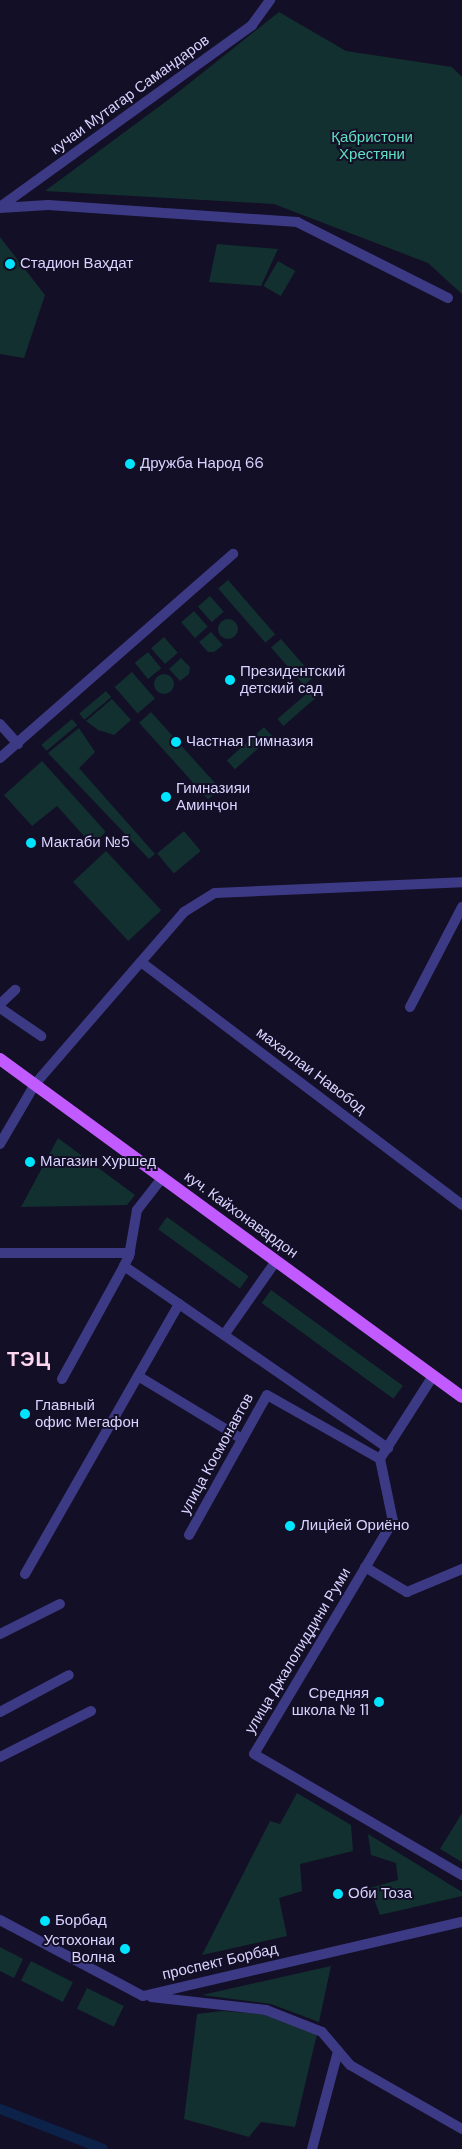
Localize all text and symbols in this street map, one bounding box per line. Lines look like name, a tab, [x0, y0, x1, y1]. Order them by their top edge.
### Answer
street label: кучаи Мутагар Самандаров	[47, 31, 213, 159]
park label: Қабристони Хрестяни	[331, 128, 413, 163]
place label: Стадион Ваҳдат	[20, 255, 133, 273]
marker: Стадион Ваҳдат	[4, 258, 16, 270]
place label: Дружба Народ 66	[140, 455, 264, 473]
marker: Дружба Народ 66	[124, 458, 136, 470]
place label: Президентский детский сад	[240, 662, 345, 697]
marker: Президентский детский сад	[224, 674, 236, 686]
place label: Частная Гимназия	[186, 733, 313, 751]
marker: Частная Гимназия	[170, 736, 182, 748]
place label: Гимназияи Аминҷон	[176, 779, 250, 814]
marker: Гимназияи Аминҷон	[160, 791, 172, 803]
place label: Мактаби №5	[41, 834, 130, 852]
marker: Мактаби №5	[25, 837, 37, 849]
street label: махаллаи Навобод	[252, 1024, 370, 1118]
place label: Магазин Хуршед	[40, 1153, 156, 1171]
marker: Магазин Хуршед	[24, 1156, 36, 1168]
street label: куч. Кайхонавардон	[181, 1168, 301, 1262]
district label: ТЭЦ	[7, 1347, 51, 1371]
street label: улица Космонавтов	[176, 1390, 258, 1518]
place label: Главный офис Мегафон	[35, 1396, 139, 1431]
marker: Главный офис Мегафон	[19, 1408, 31, 1420]
place label: Лицйей Ориёно	[300, 1517, 409, 1535]
marker: Лицйей Ориёно	[284, 1520, 296, 1532]
street label: улица Джалолиддини Руми	[241, 1565, 355, 1737]
place label: Средняя школа № 11	[292, 1684, 369, 1719]
marker: Средняя школа № 11	[373, 1696, 385, 1708]
place label: Оби Тоза	[348, 1885, 412, 1903]
marker: Оби Тоза	[332, 1888, 344, 1900]
place label: Борбад	[55, 1912, 107, 1930]
marker: Борбад	[39, 1915, 51, 1927]
place label: Устохонаи Волна	[43, 1931, 115, 1966]
street label: проспект Борбад	[160, 1940, 280, 1984]
marker: Устохонаи Волна	[119, 1943, 131, 1955]

